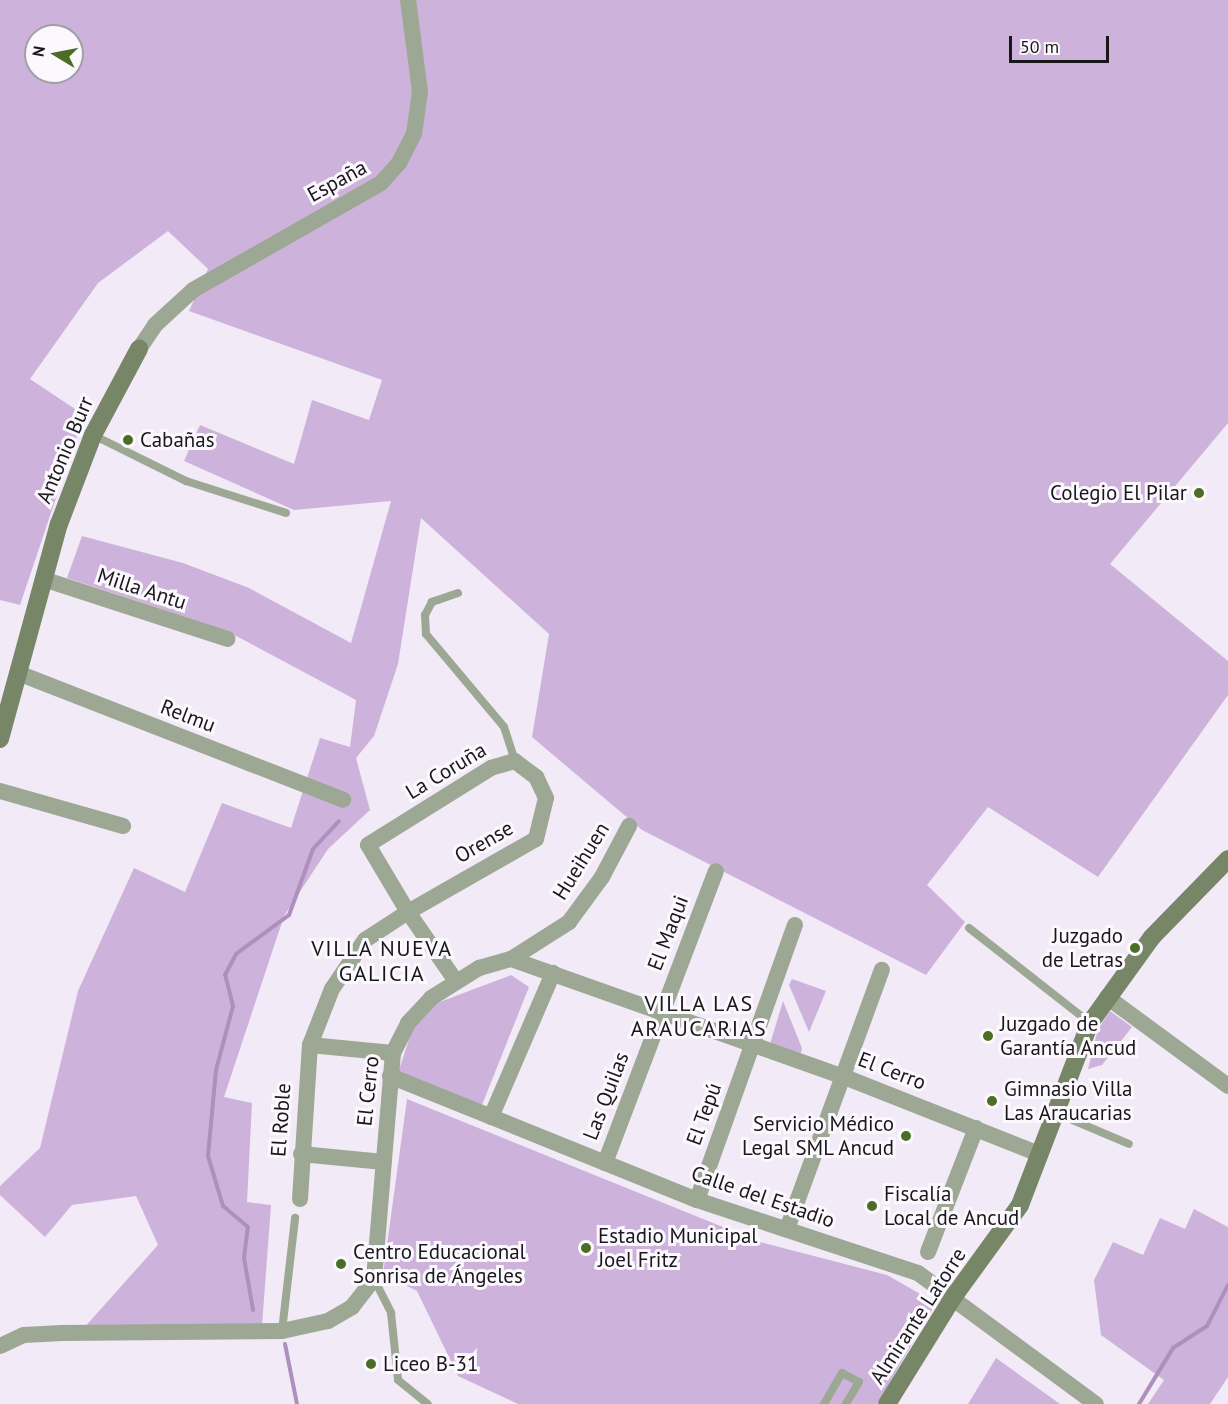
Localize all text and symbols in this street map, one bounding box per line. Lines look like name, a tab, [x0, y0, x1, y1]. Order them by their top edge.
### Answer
north arrow	[24, 24, 84, 84]
scale bar	[1012, 24, 1112, 62]
text: 50 m	[1020, 35, 1059, 58]
text: N	[27, 44, 49, 58]
street label: España	[303, 155, 371, 207]
street label: Antonio Burr	[31, 393, 99, 507]
place label: Cabañas	[140, 427, 215, 453]
marker: Cabañas	[121, 433, 135, 447]
place label: Colegio El Pilar	[1050, 480, 1187, 506]
marker: Colegio El Pilar	[1192, 486, 1206, 500]
street label: Milla Antu	[94, 563, 190, 615]
street label: Relmu	[157, 694, 219, 738]
street label: La Coruña	[401, 737, 491, 805]
street label: Orense	[450, 815, 518, 869]
street label: Hueihuen	[547, 818, 615, 904]
street label: El Maqui	[642, 892, 694, 974]
place label: Juzgado de Letras	[1042, 923, 1123, 973]
district label: VILLA NUEVA GALICIA	[311, 935, 453, 986]
marker: Juzgado de Letras	[1128, 941, 1142, 955]
district label: VILLA LAS ARAUCARIAS	[631, 990, 767, 1042]
place label: Juzgado de Garantía Ancud	[1000, 1011, 1137, 1061]
marker: Juzgado de Garantía Ancud	[981, 1029, 995, 1043]
street label: El Cerro	[855, 1047, 929, 1095]
street label: Las Quilas	[578, 1049, 634, 1143]
street label: El Cerro	[352, 1055, 384, 1127]
place label: Gimnasio Villa Las Araucarias	[1004, 1076, 1133, 1126]
street label: El Tepú	[681, 1079, 727, 1149]
street label: El Roble	[266, 1082, 296, 1158]
marker: Gimnasio Villa Las Araucarias	[985, 1094, 999, 1108]
place label: Servicio Médico Legal SML Ancud	[740, 1111, 894, 1161]
marker: Servicio Médico Legal SML Ancud	[899, 1129, 913, 1143]
street label: Calle del Estadio	[688, 1161, 838, 1233]
place label: Fiscalía Local de Ancud	[884, 1181, 1020, 1231]
marker: Fiscalía Local de Ancud	[865, 1199, 879, 1213]
place label: Estadio Municipal Joel Fritz	[598, 1223, 757, 1273]
place label: Centro Educacional Sonrisa de Ángeles	[353, 1239, 526, 1289]
marker: Estadio Municipal Joel Fritz	[579, 1241, 593, 1255]
street label: Almirante Latorre	[865, 1243, 971, 1389]
marker: Centro Educacional Sonrisa de Ángeles	[334, 1257, 348, 1271]
place label: Liceo B-31	[383, 1351, 478, 1377]
marker: Liceo B-31	[364, 1357, 378, 1371]

